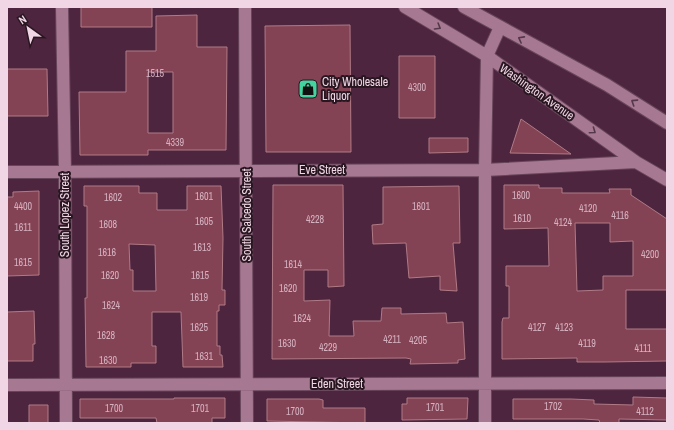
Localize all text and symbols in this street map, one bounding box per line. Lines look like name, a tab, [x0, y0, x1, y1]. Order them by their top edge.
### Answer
north arrow	[8, 8, 48, 48]
text: N	[16, 12, 29, 27]
one-way arrow	[434, 23, 441, 30]
one-way arrow	[518, 36, 525, 43]
street label: Washington Avenue	[497, 60, 577, 124]
house number: 1515	[146, 67, 165, 80]
place label: City Wholesale Liquor	[322, 74, 388, 104]
shop icon: City Wholesale Liquor	[297, 78, 319, 100]
house number: 4300	[408, 81, 427, 94]
one-way arrow	[631, 99, 638, 107]
one-way arrow	[588, 126, 595, 133]
house number: 4339	[166, 136, 185, 149]
street label: Eve Street	[299, 162, 345, 178]
street label: South Salcedo Street	[239, 168, 255, 262]
street label: South Lopez Street	[57, 173, 73, 257]
house number: 1600	[512, 189, 531, 202]
house number: 1601	[195, 190, 214, 203]
house number: 1602	[104, 191, 123, 204]
house number: 4400	[14, 200, 33, 213]
house number: 1601	[412, 200, 431, 213]
house number: 4120	[579, 202, 598, 215]
house number: 4116	[611, 209, 629, 222]
house number: 1610	[513, 212, 532, 225]
house number: 4228	[306, 213, 325, 226]
house number: 1605	[195, 215, 214, 228]
house number: 4124	[554, 216, 573, 229]
house number: 1608	[99, 218, 118, 231]
house number: 1611	[14, 221, 32, 234]
house number: 1613	[193, 241, 212, 254]
house number: 1616	[98, 246, 117, 259]
house number: 4200	[641, 248, 660, 261]
house number: 1615	[14, 256, 33, 269]
house number: 1614	[284, 258, 303, 271]
house number: 1620	[101, 269, 120, 282]
house number: 1615	[191, 269, 210, 282]
house number: 1620	[279, 282, 298, 295]
house number: 1619	[190, 291, 209, 304]
house number: 1624	[102, 299, 121, 312]
house number: 1624	[293, 312, 312, 325]
house number: 1625	[190, 321, 209, 334]
house number: 4127	[528, 321, 547, 334]
house number: 4123	[555, 321, 574, 334]
house number: 1628	[97, 329, 116, 342]
house number: 4211	[383, 333, 401, 346]
house number: 4205	[409, 334, 428, 347]
house number: 1630	[278, 337, 297, 350]
house number: 4119	[578, 337, 596, 350]
house number: 4229	[319, 341, 338, 354]
house number: 4111	[634, 342, 652, 355]
house number: 1631	[195, 350, 214, 363]
house number: 1630	[99, 354, 118, 367]
street label: Eden Street	[311, 376, 363, 392]
house number: 1702	[544, 400, 563, 413]
house number: 1701	[426, 401, 445, 414]
house number: 1700	[105, 402, 124, 415]
house number: 1701	[191, 402, 210, 415]
house number: 1700	[286, 405, 305, 418]
house number: 4112	[636, 405, 654, 418]

